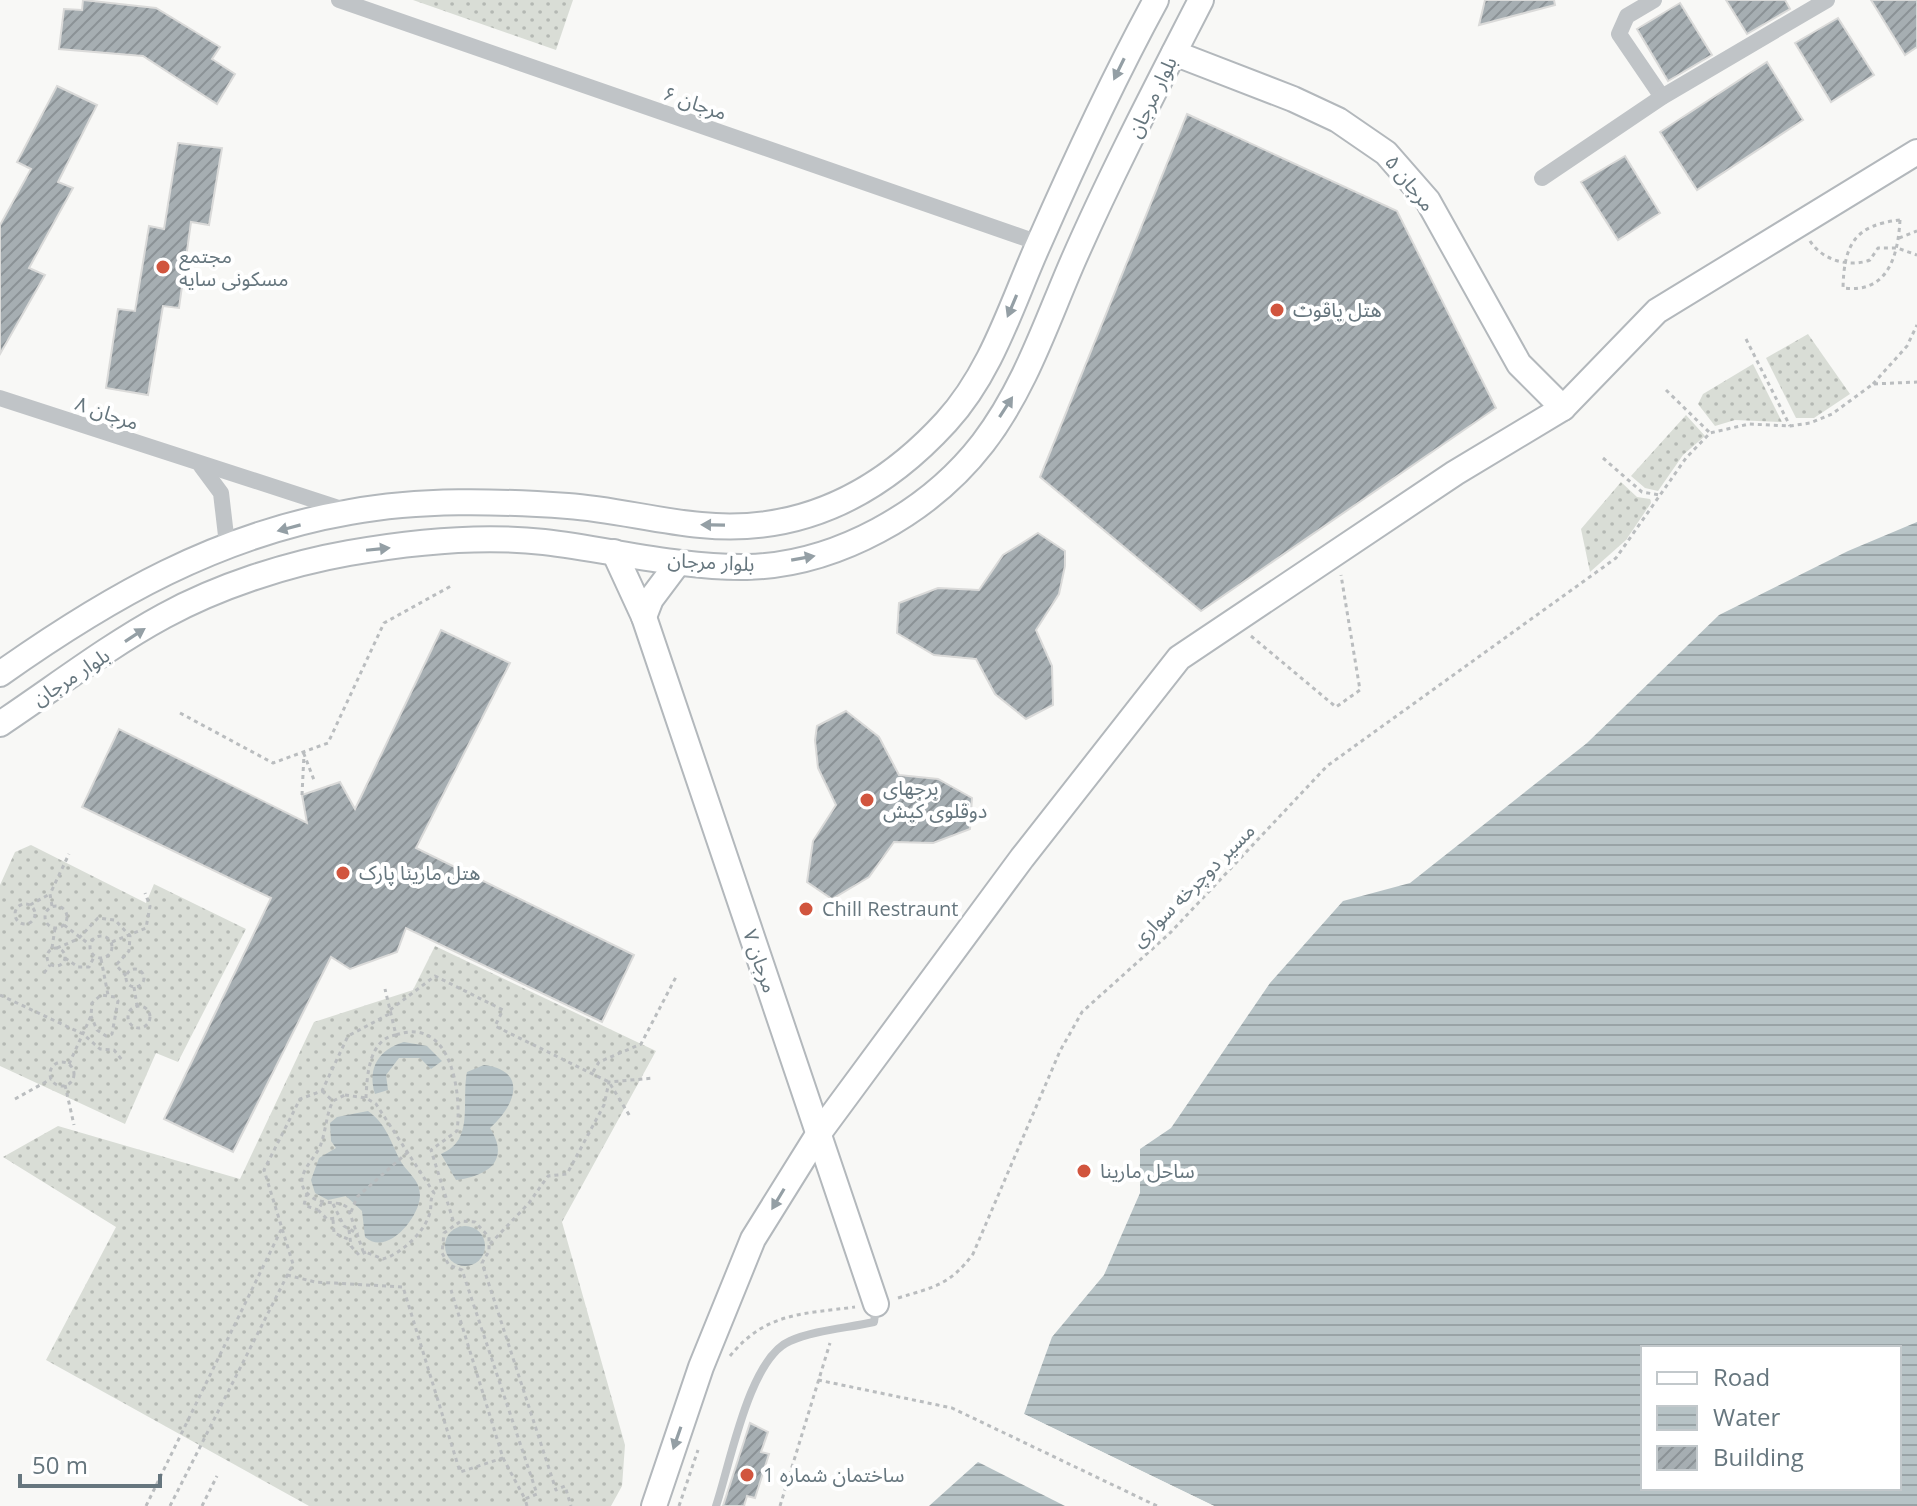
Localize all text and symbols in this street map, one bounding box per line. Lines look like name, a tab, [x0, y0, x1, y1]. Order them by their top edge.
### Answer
street label: بلوار مرجان	[1120, 52, 1183, 142]
one-way arrow	[1113, 57, 1126, 80]
street label: مرجان ۶	[660, 79, 731, 126]
street label: مرجان ۵	[1379, 149, 1442, 217]
place label: مجتمع مسکونی سایه	[179, 242, 289, 292]
marker: مجتمع مسکونی سایه	[154, 258, 172, 276]
one-way arrow	[1006, 294, 1019, 318]
place label: هتل یاقوت	[1293, 296, 1382, 323]
marker: هتل یاقوت	[1268, 301, 1286, 319]
street label: مرجان ۸	[72, 389, 143, 436]
one-way arrow	[998, 396, 1013, 418]
one-way arrow	[700, 519, 725, 531]
one-way arrow	[276, 522, 301, 534]
one-way arrow	[366, 543, 391, 556]
street label: بلوار مرجان	[667, 546, 755, 577]
one-way arrow	[791, 551, 816, 563]
one-way arrow	[124, 628, 146, 643]
street label: بلوار مرجان	[27, 642, 115, 712]
place label: برجهای دوقلوی کیش	[883, 774, 987, 824]
marker: برجهای دوقلوی کیش	[858, 791, 876, 809]
street label: مسیر دوچرخه سواری	[1125, 817, 1260, 952]
place label: هتل مارینا پارک	[359, 859, 481, 886]
marker: هتل مارینا پارک	[334, 864, 352, 882]
place label: Chill Restraunt	[822, 895, 958, 922]
marker: Chill Restraunt	[797, 900, 815, 918]
street label: مرجان ۷	[737, 925, 784, 996]
place label: ساحل مارینا	[1100, 1157, 1195, 1184]
marker: ساحل مارینا	[1075, 1162, 1093, 1180]
one-way arrow	[771, 1188, 785, 1210]
legend	[1641, 1346, 1901, 1490]
text: Road	[1713, 1360, 1770, 1393]
text: Water	[1713, 1400, 1781, 1433]
one-way arrow	[671, 1427, 683, 1451]
scale bar	[20, 1438, 160, 1488]
text: Building	[1713, 1440, 1804, 1473]
text: 50 m	[32, 1448, 88, 1481]
place label: ساختمان شماره 1	[763, 1461, 904, 1488]
marker: ساختمان شماره 1	[738, 1466, 756, 1484]

